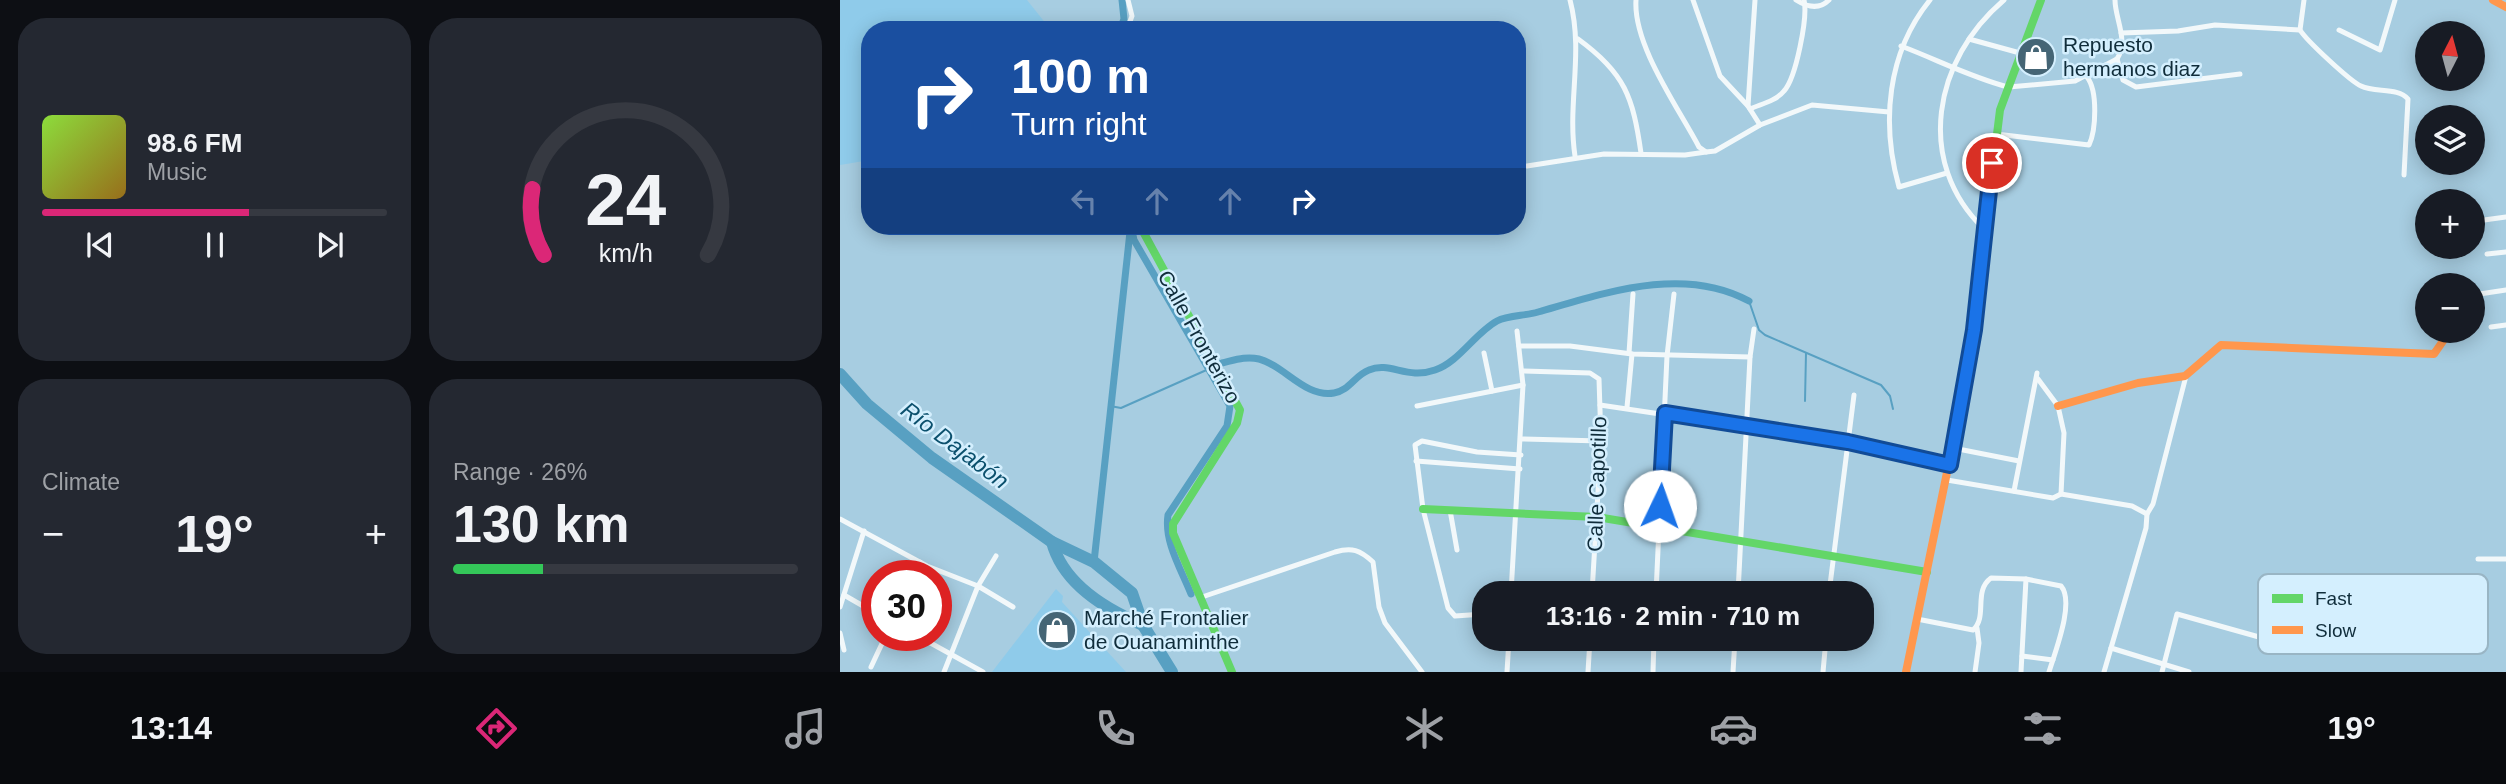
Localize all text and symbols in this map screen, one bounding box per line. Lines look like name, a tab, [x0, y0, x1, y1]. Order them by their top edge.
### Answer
north arrow	[2415, 21, 2485, 91]
map controls	[2415, 21, 2485, 343]
place label: Repuesto hermanos diaz	[2063, 33, 2201, 80]
shop icon: Repuesto hermanos diaz	[2015, 36, 2057, 78]
icon: right	[896, 49, 987, 140]
text: 100 m	[1011, 49, 1150, 103]
button: layers	[2415, 105, 2485, 175]
text: Turn right	[1011, 106, 1147, 142]
text: 98.6 FM	[147, 128, 242, 158]
pin	[1962, 133, 2022, 193]
icon: arrive	[1973, 144, 2011, 182]
text: Music	[147, 159, 207, 185]
text: 24	[585, 160, 666, 241]
icon: left	[1065, 182, 1103, 220]
icon: ahead	[1138, 182, 1176, 220]
icon: ahead	[1211, 182, 1249, 220]
icon: right	[1284, 182, 1322, 220]
button: +	[2415, 189, 2485, 259]
icon: previous	[81, 226, 119, 264]
icon: pause	[196, 226, 234, 264]
icon: next	[311, 226, 349, 264]
text: km/h	[598, 239, 653, 267]
street label: Calle Fronterizo	[1153, 266, 1245, 407]
button: −	[2415, 273, 2485, 343]
water label: Río Dajabón	[896, 396, 1014, 494]
street label: Calle Capotillo	[1583, 416, 1610, 552]
text: Range · 26%	[453, 459, 587, 485]
text: Climate	[42, 469, 120, 495]
position arrow	[1623, 469, 1697, 543]
text: 130 km	[453, 495, 629, 553]
text: 19°	[175, 505, 254, 563]
text: −	[42, 513, 64, 555]
text: +	[365, 513, 387, 555]
speed limit sign: 30	[861, 560, 952, 651]
legend	[2258, 574, 2488, 654]
text: Fast	[2315, 588, 2353, 609]
text: 13:16 · 2 min · 710 m	[1546, 601, 1800, 631]
place label: Marché Frontalier de Ouanaminthe	[1084, 606, 1249, 653]
shop icon: Marché Frontalier de Ouanaminthe	[1036, 609, 1078, 651]
text: Slow	[2315, 620, 2356, 641]
icon: directions	[472, 704, 521, 753]
icon: music	[781, 704, 830, 753]
icon: phone	[1091, 704, 1140, 753]
icon: climate	[1400, 704, 1449, 753]
icon: car	[1709, 704, 1758, 753]
icon: filters	[2018, 704, 2067, 753]
text: 13:14	[130, 710, 212, 746]
text: 19°	[2327, 710, 2376, 746]

